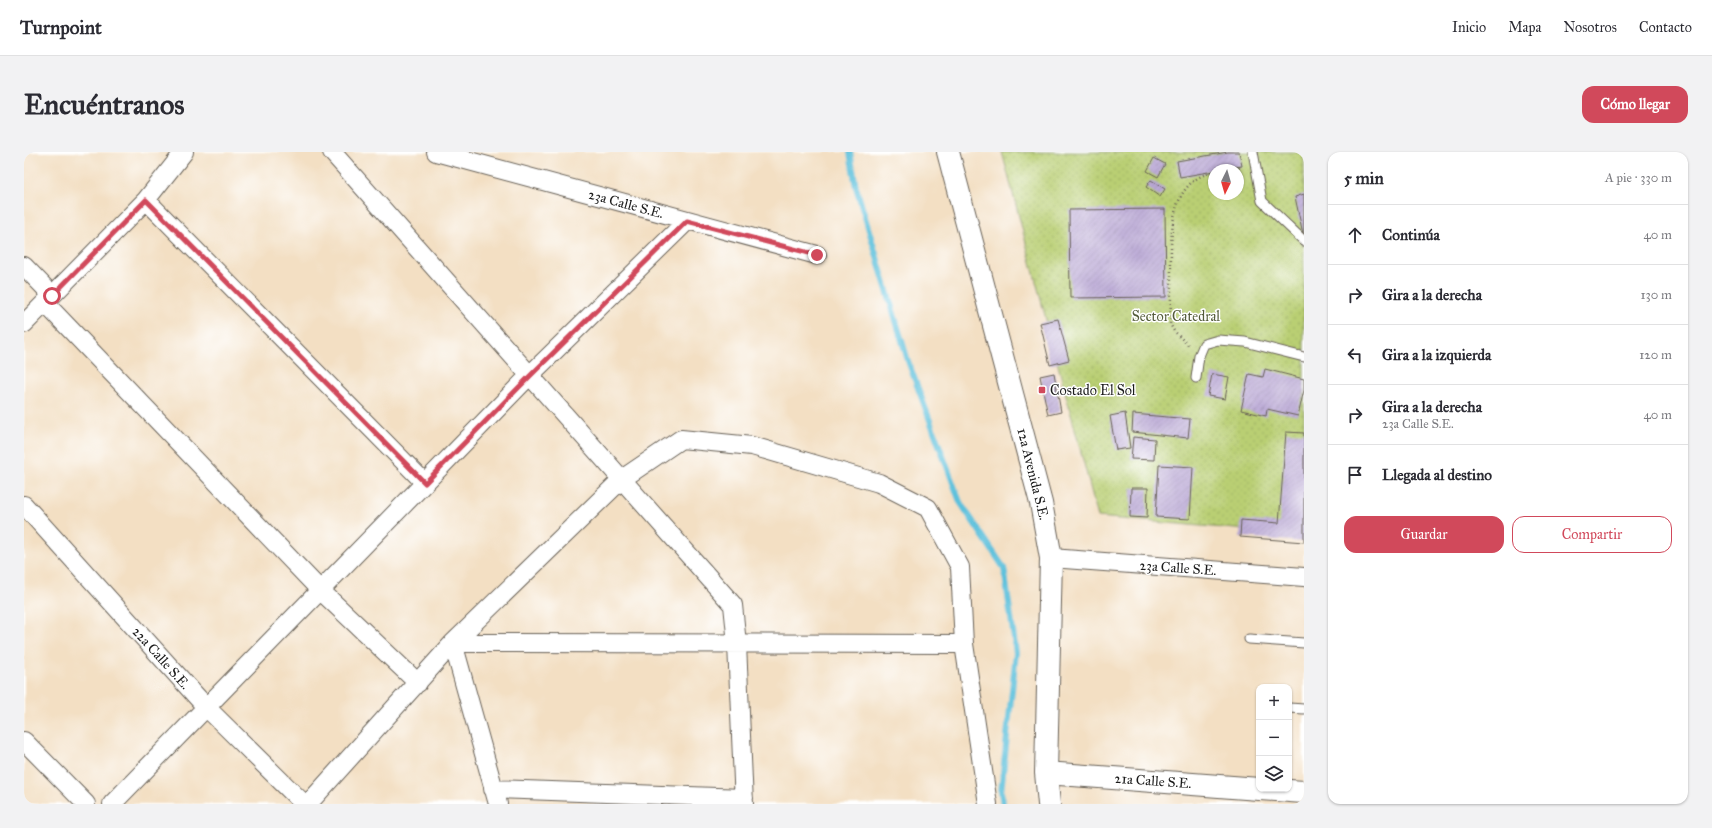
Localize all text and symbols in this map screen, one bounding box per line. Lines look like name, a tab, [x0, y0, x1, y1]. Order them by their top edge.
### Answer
text: Turnpoint	[20, 16, 102, 39]
text: Inicio	[1452, 19, 1486, 36]
text: Mapa	[1508, 19, 1541, 36]
text: Nosotros	[1563, 19, 1617, 36]
text: Contacto	[1639, 19, 1692, 36]
button: Cómo llegar	[1582, 86, 1688, 123]
text: Encuéntranos	[24, 87, 185, 122]
north arrow	[1208, 164, 1244, 200]
text: 5 min	[1344, 168, 1384, 189]
text: A pie · 330 m	[1605, 170, 1672, 186]
street label: 23a Calle S.E.	[587, 186, 666, 222]
icon: ahead	[1344, 224, 1366, 246]
text: Continúa	[1382, 226, 1440, 244]
text: 40 m	[1643, 227, 1672, 243]
route end	[808, 246, 826, 264]
icon: right	[1344, 284, 1366, 306]
text: Gira a la derecha	[1382, 286, 1482, 304]
route start	[43, 287, 61, 305]
text: 130 m	[1640, 287, 1672, 303]
park label: Sector Catedral	[1132, 308, 1220, 325]
icon: left	[1344, 344, 1366, 366]
text: Gira a la izquierda	[1382, 346, 1491, 364]
text: 120 m	[1639, 347, 1672, 363]
place label: Costado El Sol	[1050, 382, 1136, 399]
marker: Costado El Sol	[1037, 385, 1047, 395]
text: Gira a la derecha	[1382, 398, 1482, 416]
icon: right	[1344, 404, 1366, 426]
text: 40 m	[1643, 407, 1672, 423]
text: 23a Calle S.E.	[1382, 416, 1454, 432]
street label: 12a Avenida S.E.	[1013, 426, 1053, 522]
icon: arrive	[1344, 464, 1366, 486]
text: Llegada al destino	[1382, 466, 1492, 484]
button: Guardar	[1344, 516, 1504, 553]
button: Compartir	[1512, 516, 1672, 553]
street label: 23a Calle S.E.	[1139, 557, 1217, 579]
street label: 22a Calle S.E.	[128, 623, 194, 693]
map controls	[1256, 684, 1292, 792]
button: +	[1256, 684, 1292, 720]
button: −	[1256, 720, 1292, 756]
button: layers	[1256, 756, 1292, 792]
street label: 21a Calle S.E.	[1114, 770, 1192, 792]

